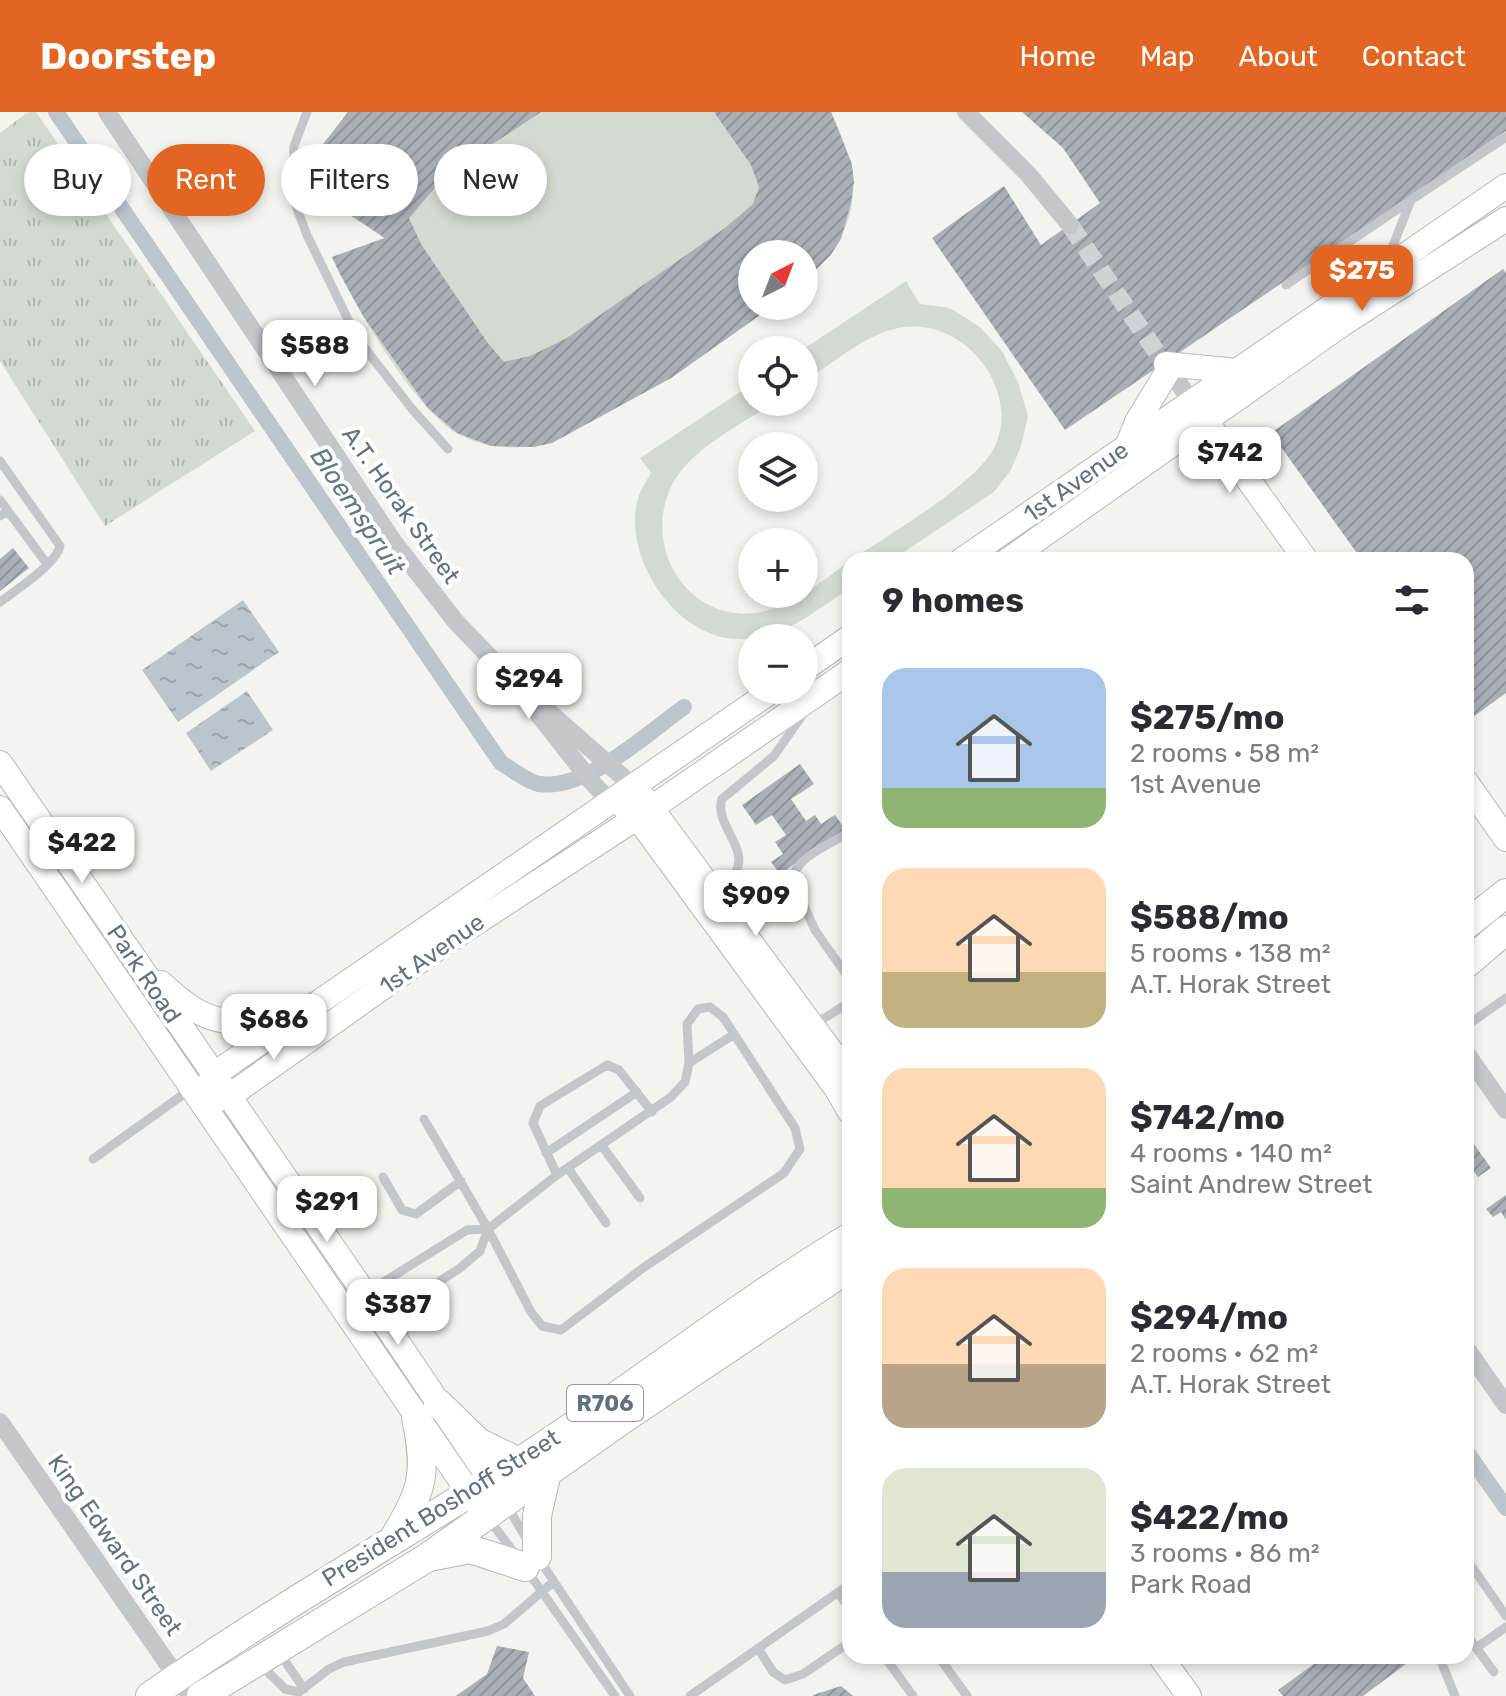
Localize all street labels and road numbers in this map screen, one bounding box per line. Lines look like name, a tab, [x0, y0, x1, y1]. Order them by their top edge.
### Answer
street label: A.T. Horak Street	[336, 421, 466, 589]
street label: 1st Avenue	[1018, 436, 1134, 528]
street label: 1st Avenue	[374, 908, 490, 1000]
street label: Park Road	[101, 920, 187, 1028]
road number: R706	[567, 1385, 643, 1421]
street label: President Boshoff Street	[317, 1423, 565, 1593]
street label: King Edward Street	[42, 1449, 188, 1641]

